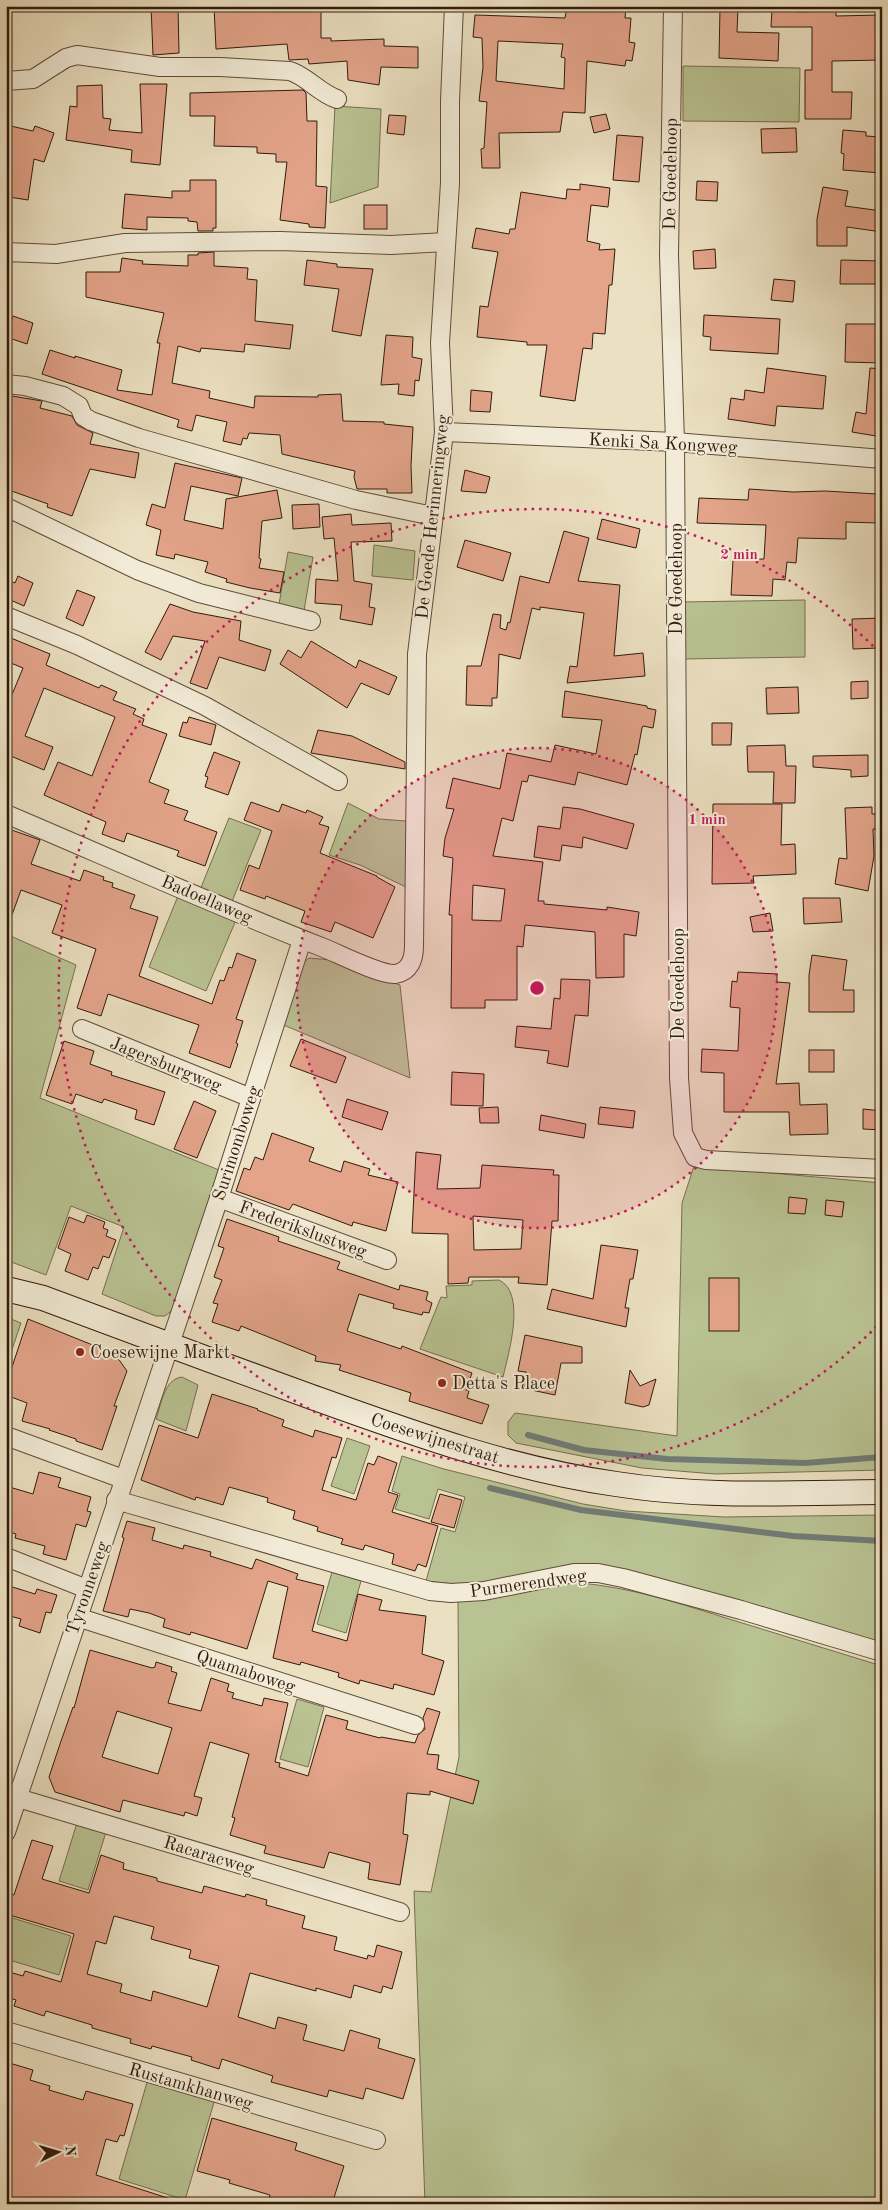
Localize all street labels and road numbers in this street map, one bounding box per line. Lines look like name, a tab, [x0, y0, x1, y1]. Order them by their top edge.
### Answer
street label: De Goedehoop	[661, 118, 681, 230]
street label: De Goede Herinneringweg	[413, 414, 453, 620]
street label: Kenki Sa Kongweg	[588, 431, 738, 457]
street label: De Goedehoop	[668, 523, 686, 635]
street label: Badoellaweg	[158, 873, 255, 927]
street label: De Goedehoop	[670, 928, 688, 1040]
street label: Jagersburgweg	[107, 1034, 224, 1096]
street label: Surimomboweg	[210, 1083, 264, 1203]
street label: Frederikslustweg	[236, 1198, 369, 1262]
street label: Coesewijnestraat	[368, 1411, 501, 1467]
street label: Tyronneweg	[64, 1539, 112, 1637]
street label: Purmerendweg	[469, 1567, 588, 1601]
street label: Quamaboweg	[194, 1647, 298, 1697]
street label: Racaracweg	[161, 1834, 256, 1878]
street label: Rustamkhanweg	[126, 2061, 255, 2113]

